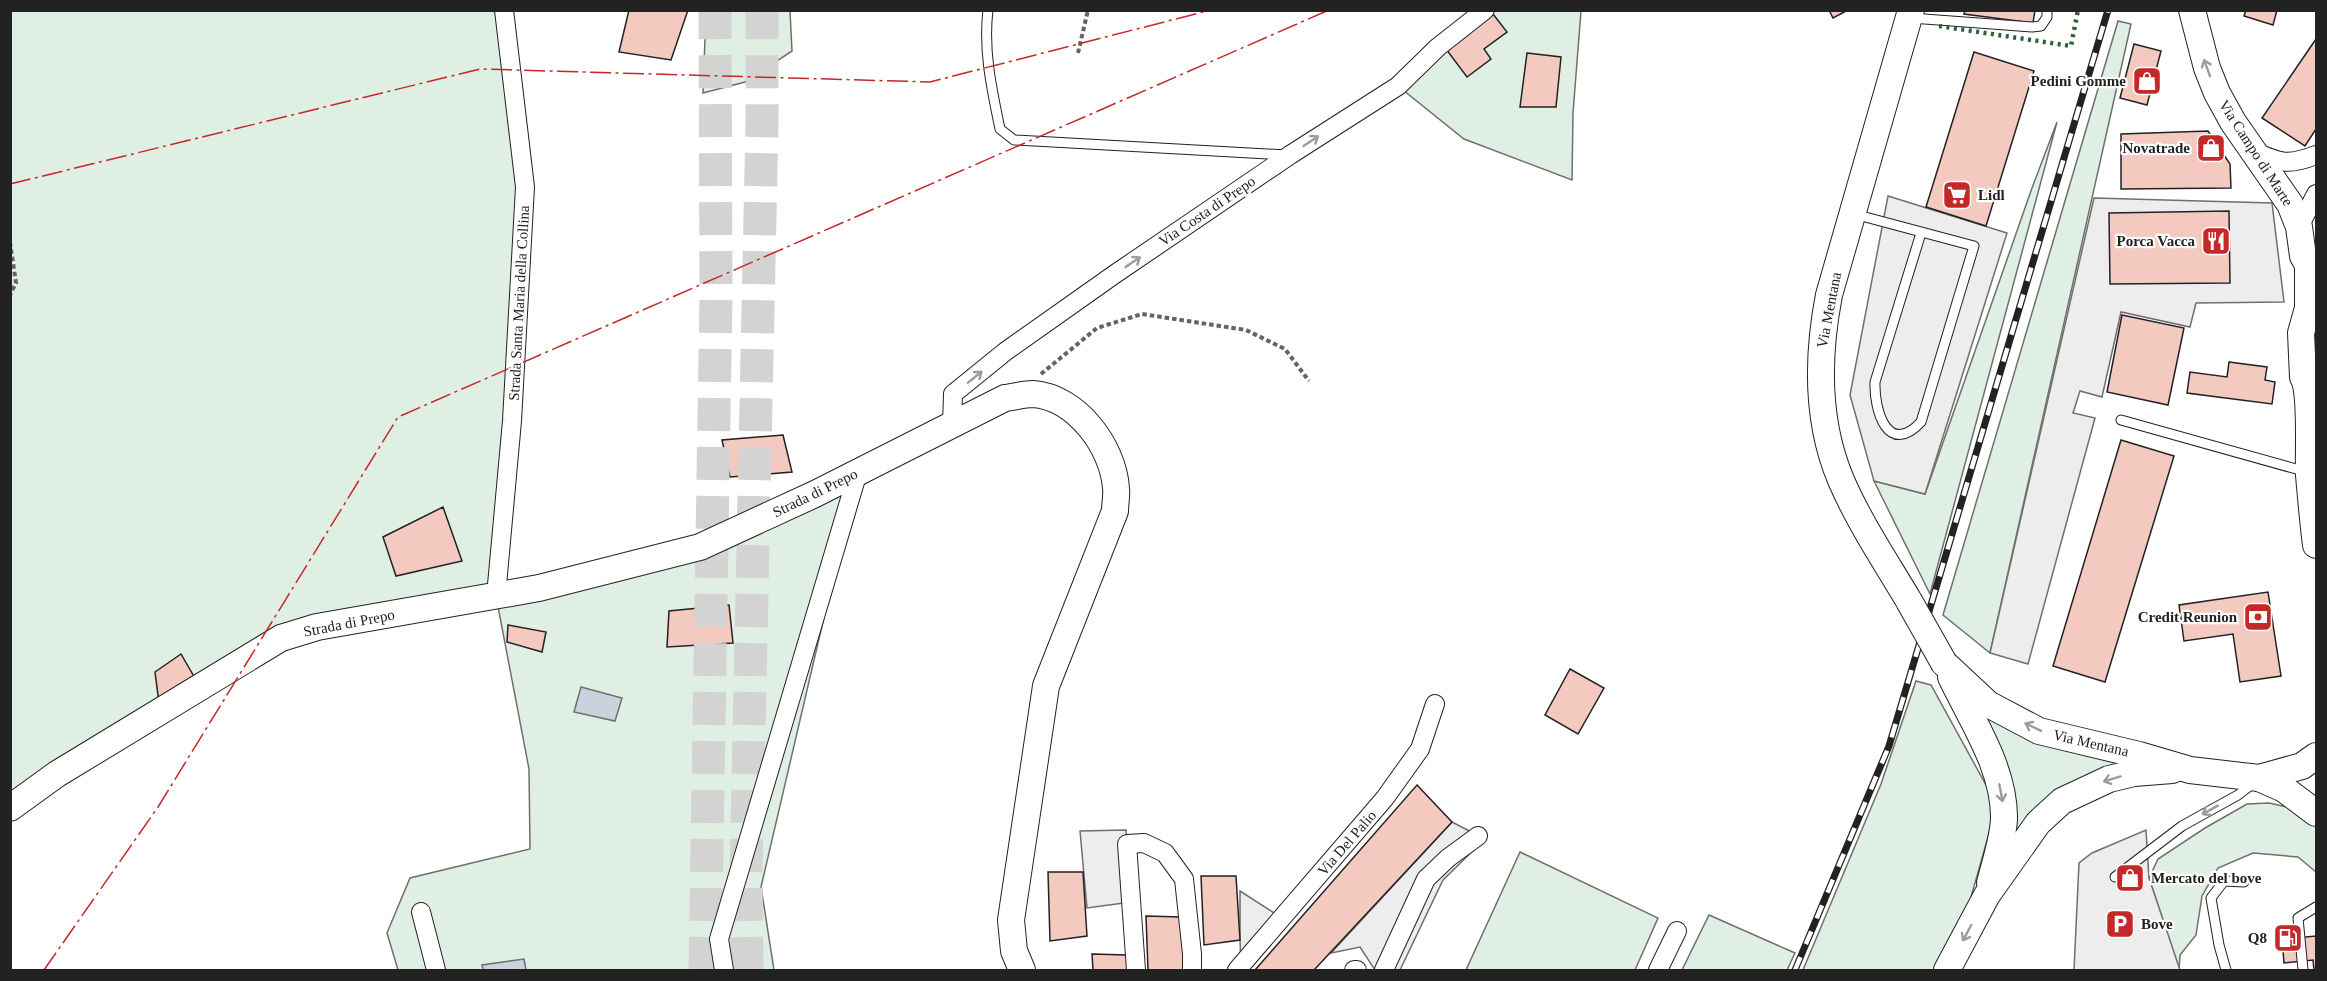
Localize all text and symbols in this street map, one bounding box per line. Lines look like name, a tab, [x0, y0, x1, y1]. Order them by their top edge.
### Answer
one-way arrow	[2201, 59, 2212, 78]
shop icon: Pedini Gomme	[2131, 65, 2163, 97]
place label: Pedini Gomme	[2031, 73, 2126, 89]
street label: Via Campo di Marte	[2216, 97, 2296, 209]
shop icon: Novatrade	[2195, 132, 2227, 164]
one-way arrow	[1303, 135, 1319, 147]
place label: Novatrade	[2123, 140, 2190, 156]
street label: Via Costa di Prepo	[1156, 173, 1258, 249]
supermarket icon: Lidl	[1941, 179, 1973, 211]
place label: Lidl	[1978, 187, 2005, 203]
street label: Strada Santa Maria della Collina	[506, 204, 532, 401]
restaurant icon: Porca Vacca	[2200, 225, 2232, 257]
place label: Porca Vacca	[2117, 233, 2195, 249]
one-way arrow	[1124, 256, 1140, 268]
street label: Via Mentana	[1814, 270, 1844, 349]
one-way arrow	[967, 370, 983, 383]
street label: Strada di Prepo	[770, 466, 860, 520]
bank icon: Credit Reunion	[2242, 601, 2274, 633]
street label: Strada di Prepo	[302, 606, 396, 640]
place label: Credit Reunion	[2138, 609, 2238, 625]
one-way arrow	[2024, 721, 2042, 733]
street label: Via Mentana	[2052, 727, 2131, 760]
one-way arrow	[2103, 774, 2122, 785]
one-way arrow	[1996, 783, 2007, 802]
one-way arrow	[2202, 805, 2220, 816]
street label: Via Del Palio	[1314, 807, 1380, 879]
shop icon: Mercato del bove	[2114, 862, 2146, 894]
place label: Mercato del bove	[2151, 870, 2262, 886]
parking icon: Bove	[2104, 908, 2136, 940]
place label: Bove	[2141, 916, 2173, 932]
fuel station icon: Q8	[2272, 922, 2304, 954]
one-way arrow	[1961, 923, 1972, 941]
place label: Q8	[2248, 930, 2267, 946]

